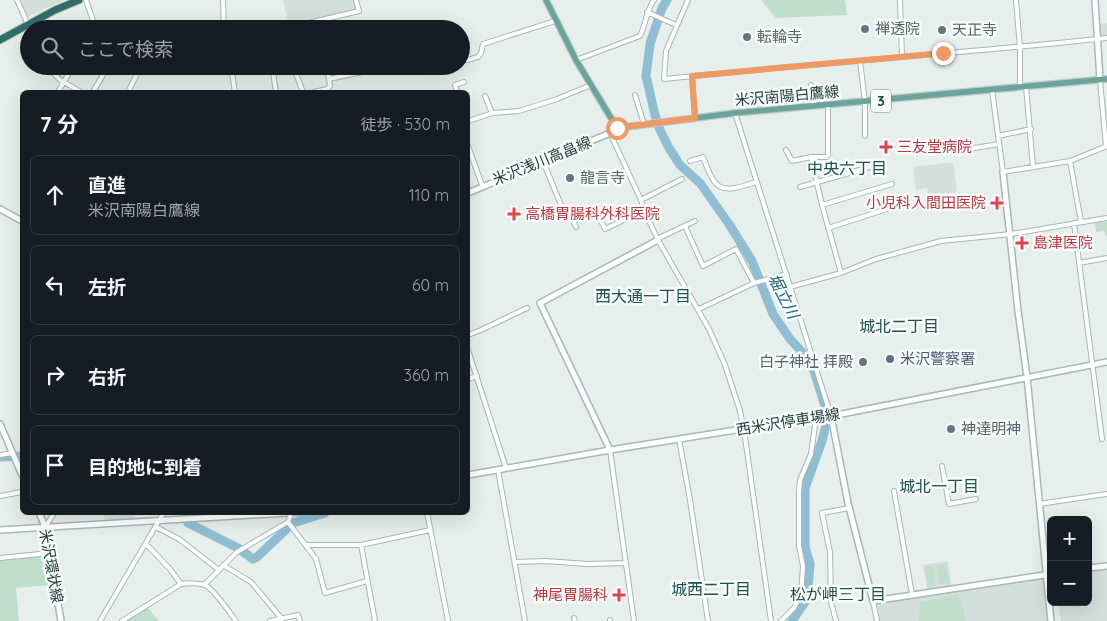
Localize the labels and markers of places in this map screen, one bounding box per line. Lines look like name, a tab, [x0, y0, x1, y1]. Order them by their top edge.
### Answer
place label: 禅透院	[875, 19, 920, 38]
place label: 天正寺	[952, 20, 997, 39]
marker: 禅透院	[859, 23, 871, 35]
marker: 天正寺	[936, 24, 948, 36]
place label: 転輪寺	[757, 27, 802, 46]
marker: 転輪寺	[741, 31, 753, 43]
place label: 三友堂病院	[897, 137, 972, 156]
marker: 三友堂病院	[879, 140, 893, 154]
place label: 龍言寺	[580, 168, 625, 187]
marker: 龍言寺	[564, 172, 576, 184]
place label: 小児科入間田医院	[866, 193, 986, 212]
marker: 小児科入間田医院	[990, 196, 1004, 210]
place label: 高橋胃腸科外科医院	[525, 204, 660, 223]
marker: 高橋胃腸科外科医院	[507, 207, 521, 221]
place label: 島津医院	[1033, 233, 1093, 252]
marker: 島津医院	[1015, 236, 1029, 250]
place label: 米沢警察署	[900, 349, 975, 368]
place label: 白子神社 拝殿	[759, 352, 853, 371]
marker: 米沢警察署	[884, 353, 896, 365]
marker: 白子神社 拝殿	[857, 356, 869, 368]
place label: 神達明神	[961, 419, 1021, 438]
marker: 神達明神	[945, 423, 957, 435]
place label: 神尾胃腸科	[533, 585, 608, 604]
marker: 神尾胃腸科	[612, 588, 626, 602]

